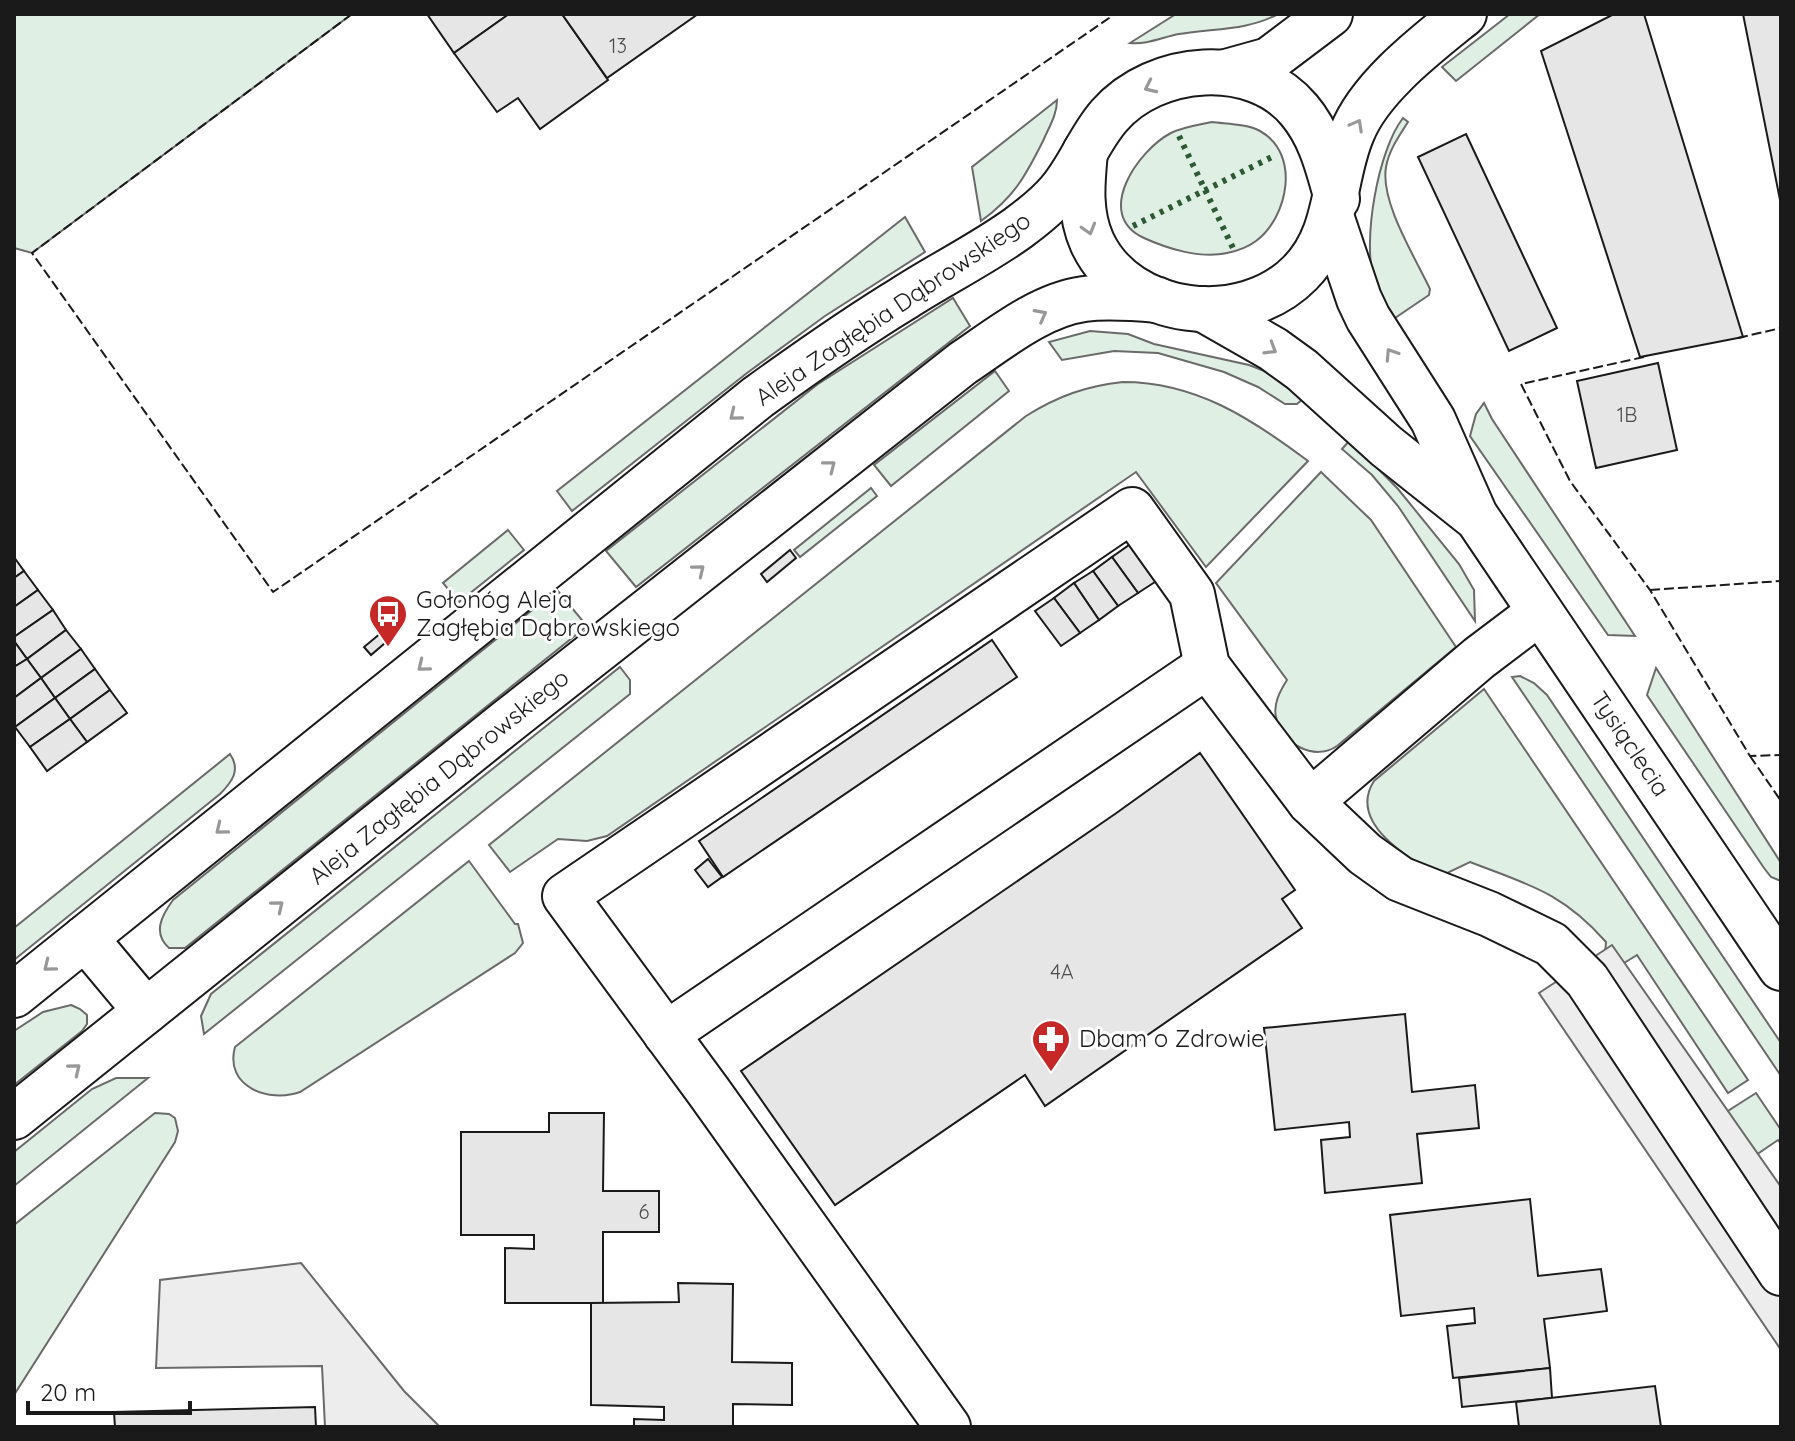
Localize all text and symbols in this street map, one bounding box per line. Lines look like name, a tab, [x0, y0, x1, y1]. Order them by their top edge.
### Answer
house number: 13	[609, 33, 627, 58]
one-way arrow	[1144, 77, 1159, 93]
one-way arrow	[1347, 119, 1363, 133]
street label: Aleja Zagłębia Dąbrowskiego	[749, 205, 1036, 412]
one-way arrow	[1079, 221, 1095, 235]
one-way arrow	[1032, 310, 1047, 325]
one-way arrow	[1262, 339, 1277, 354]
one-way arrow	[1386, 348, 1401, 363]
house number: 1B	[1617, 402, 1637, 427]
one-way arrow	[730, 405, 744, 420]
one-way arrow	[821, 462, 836, 476]
one-way arrow	[690, 565, 704, 580]
place label: Gołonóg Aleja Zagłębia Dąbrowskiego	[416, 584, 680, 642]
bus stop icon: Gołonóg Aleja Zagłębia Dąbrowskiego	[367, 593, 409, 648]
one-way arrow	[418, 656, 433, 670]
street label: Aleja Zagłębia Dąbrowskiego	[302, 662, 574, 890]
street label: Tysiąclecia	[1585, 685, 1677, 802]
one-way arrow	[216, 819, 230, 834]
one-way arrow	[269, 901, 283, 916]
one-way arrow	[44, 957, 59, 971]
house number: 4A	[1050, 959, 1074, 984]
pharmacy icon: Dbam o Zdrowie	[1030, 1018, 1072, 1073]
place label: Dbam o Zdrowie	[1079, 1023, 1265, 1053]
one-way arrow	[66, 1064, 81, 1078]
house number: 6	[639, 1199, 650, 1224]
scale bar	[28, 1365, 190, 1415]
text: 20 m	[40, 1377, 96, 1407]

